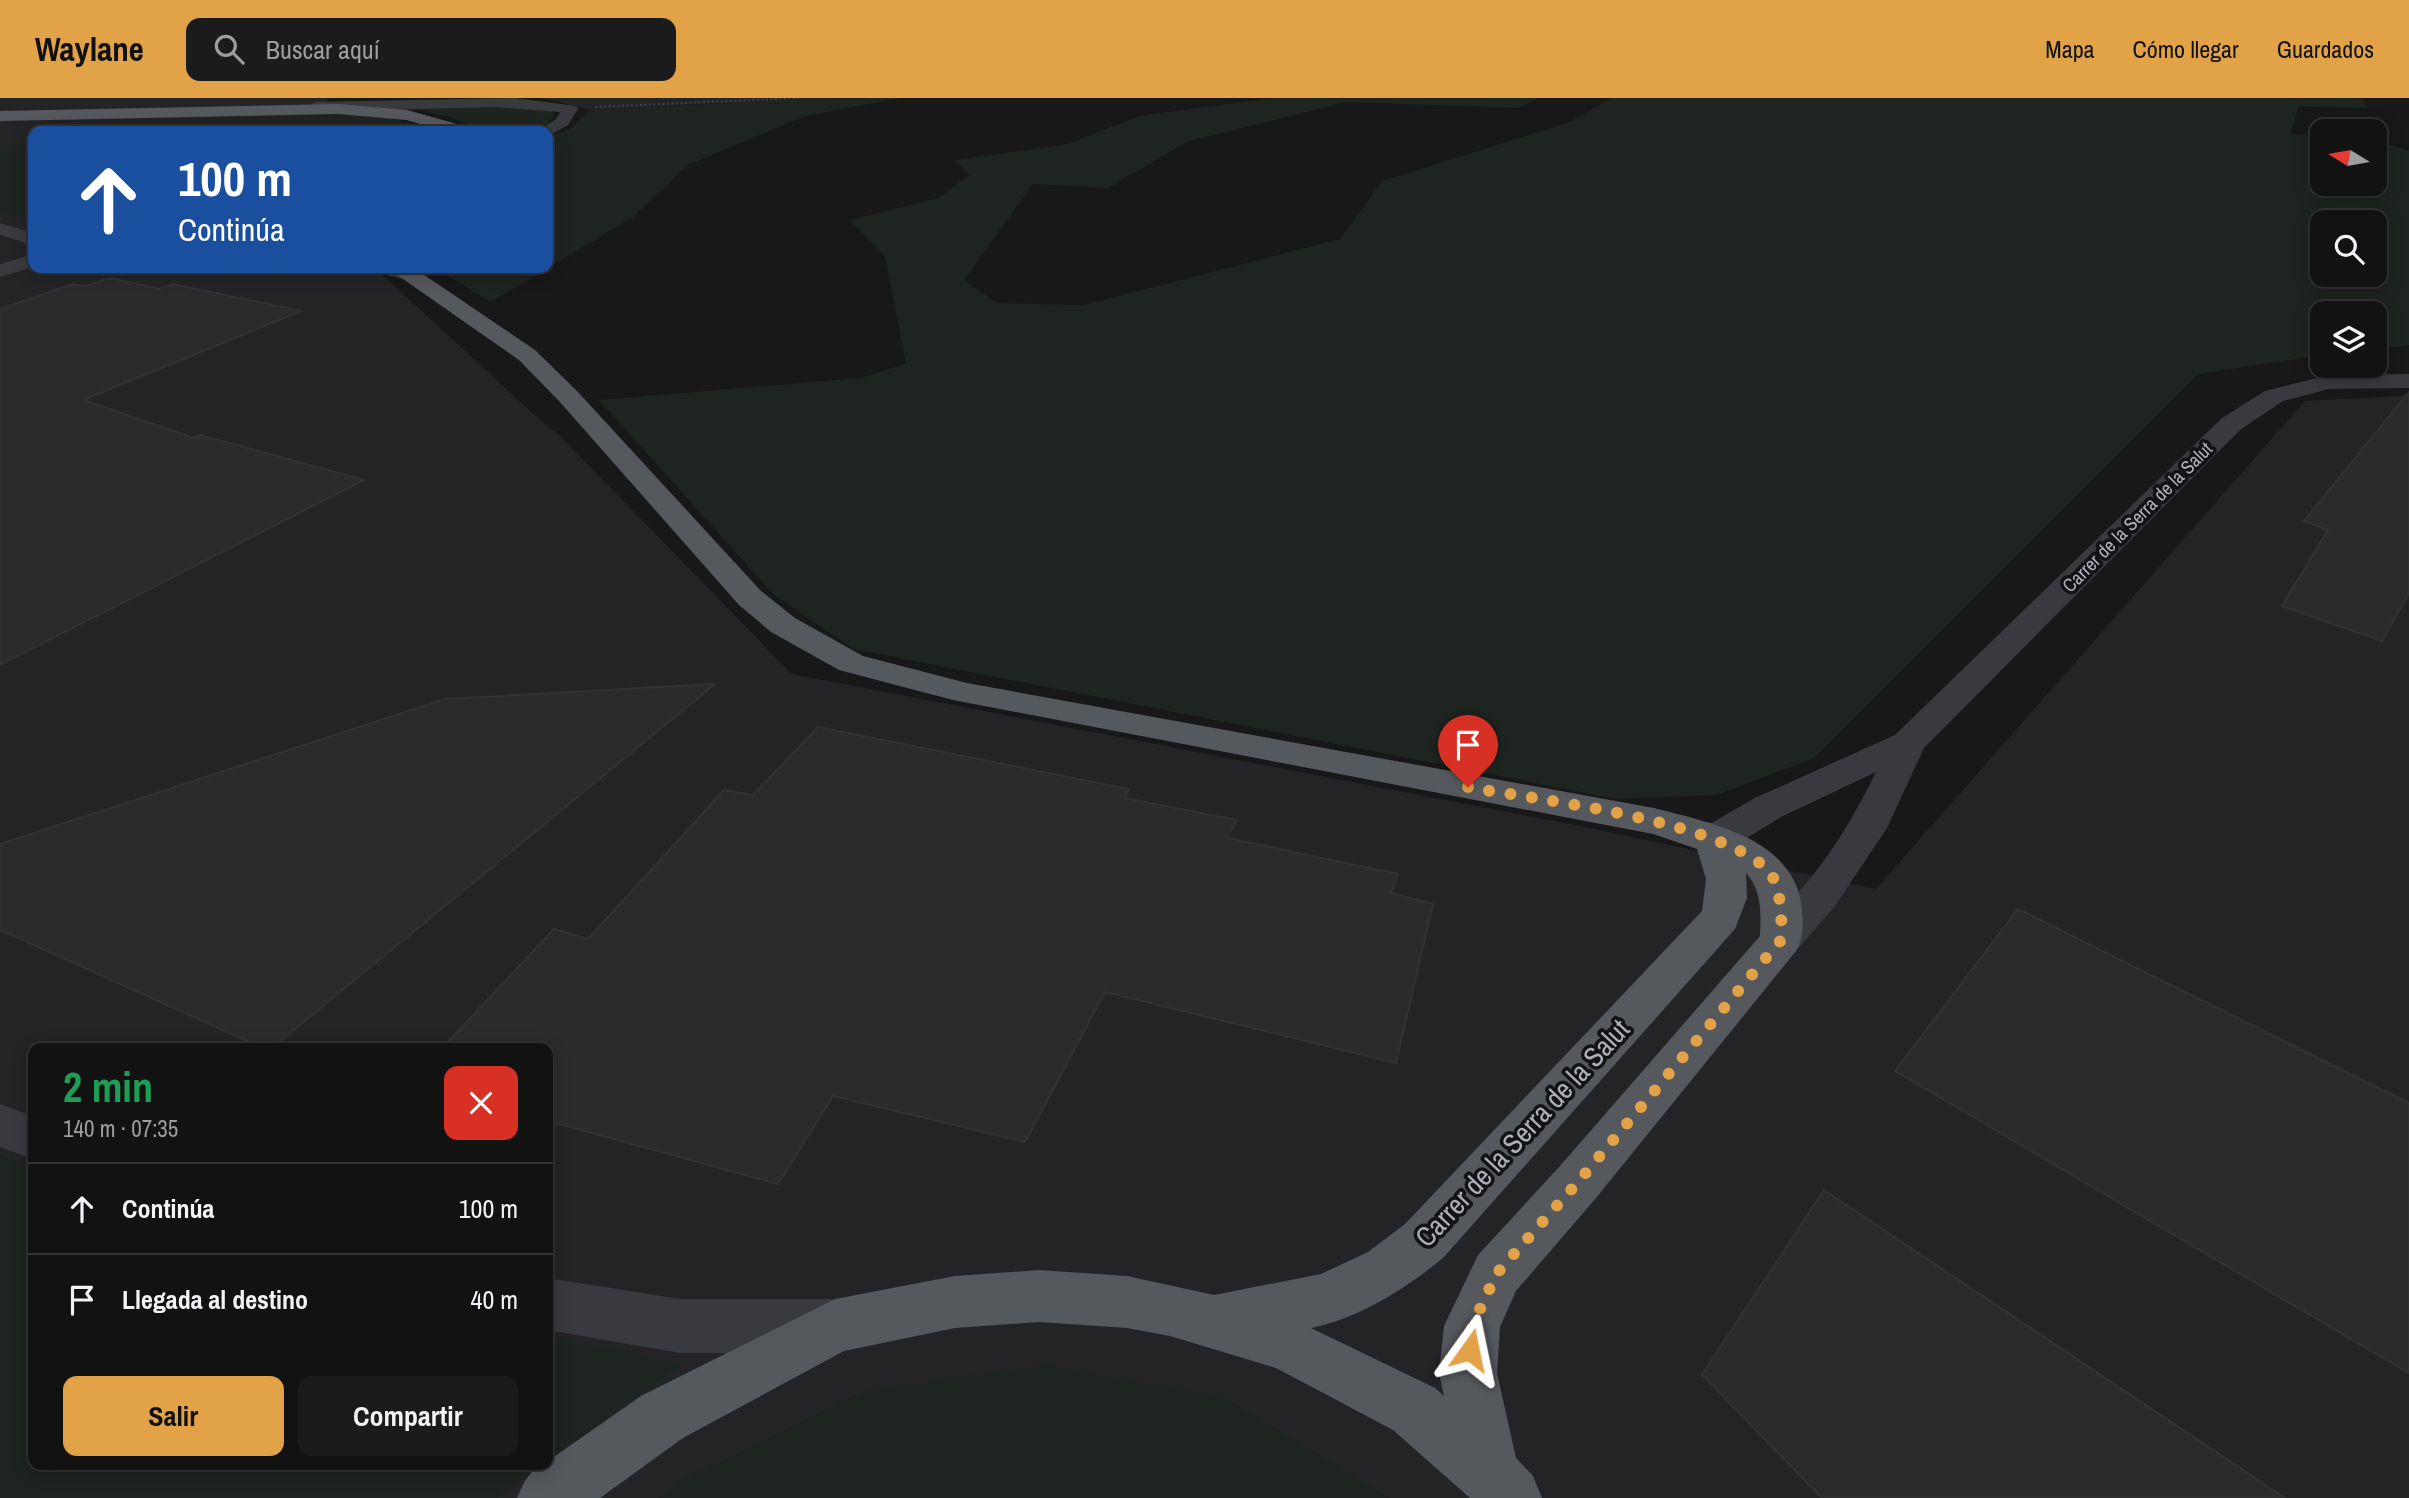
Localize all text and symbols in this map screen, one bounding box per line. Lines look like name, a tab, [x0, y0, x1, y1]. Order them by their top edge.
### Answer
search box	[186, 18, 676, 81]
text: Waylane	[35, 27, 144, 71]
icon: search	[210, 30, 248, 68]
text: Buscar aquí	[266, 32, 380, 67]
text: Mapa	[2045, 33, 2095, 65]
text: Cómo llegar	[2133, 33, 2239, 65]
text: Guardados	[2277, 33, 2374, 65]
north arrow	[2310, 119, 2387, 196]
map controls	[2310, 119, 2387, 378]
text: 100 m	[178, 145, 292, 211]
icon: ahead	[63, 154, 154, 245]
text: Continúa	[178, 208, 285, 251]
button: search	[2310, 210, 2387, 287]
button: layers	[2310, 301, 2387, 378]
street label: Carrer de la Serra de la Salut	[2056, 436, 2218, 598]
pin	[1438, 715, 1498, 787]
icon: arrive	[1449, 726, 1487, 764]
street label: Carrer de la Serra de la Salut	[1406, 1011, 1638, 1255]
text: 2 min	[63, 1059, 153, 1115]
button: close	[444, 1066, 518, 1140]
text: 140 m · 07:35	[63, 1113, 178, 1144]
icon: ahead	[63, 1190, 101, 1228]
text: Continúa	[122, 1191, 214, 1226]
text: 100 m	[459, 1191, 518, 1226]
icon: arrive	[63, 1281, 101, 1319]
text: Llegada al destino	[122, 1282, 308, 1317]
text: 40 m	[471, 1282, 518, 1317]
position arrow	[1433, 1313, 1507, 1387]
button: Salir	[63, 1376, 284, 1456]
button: Compartir	[298, 1376, 518, 1456]

